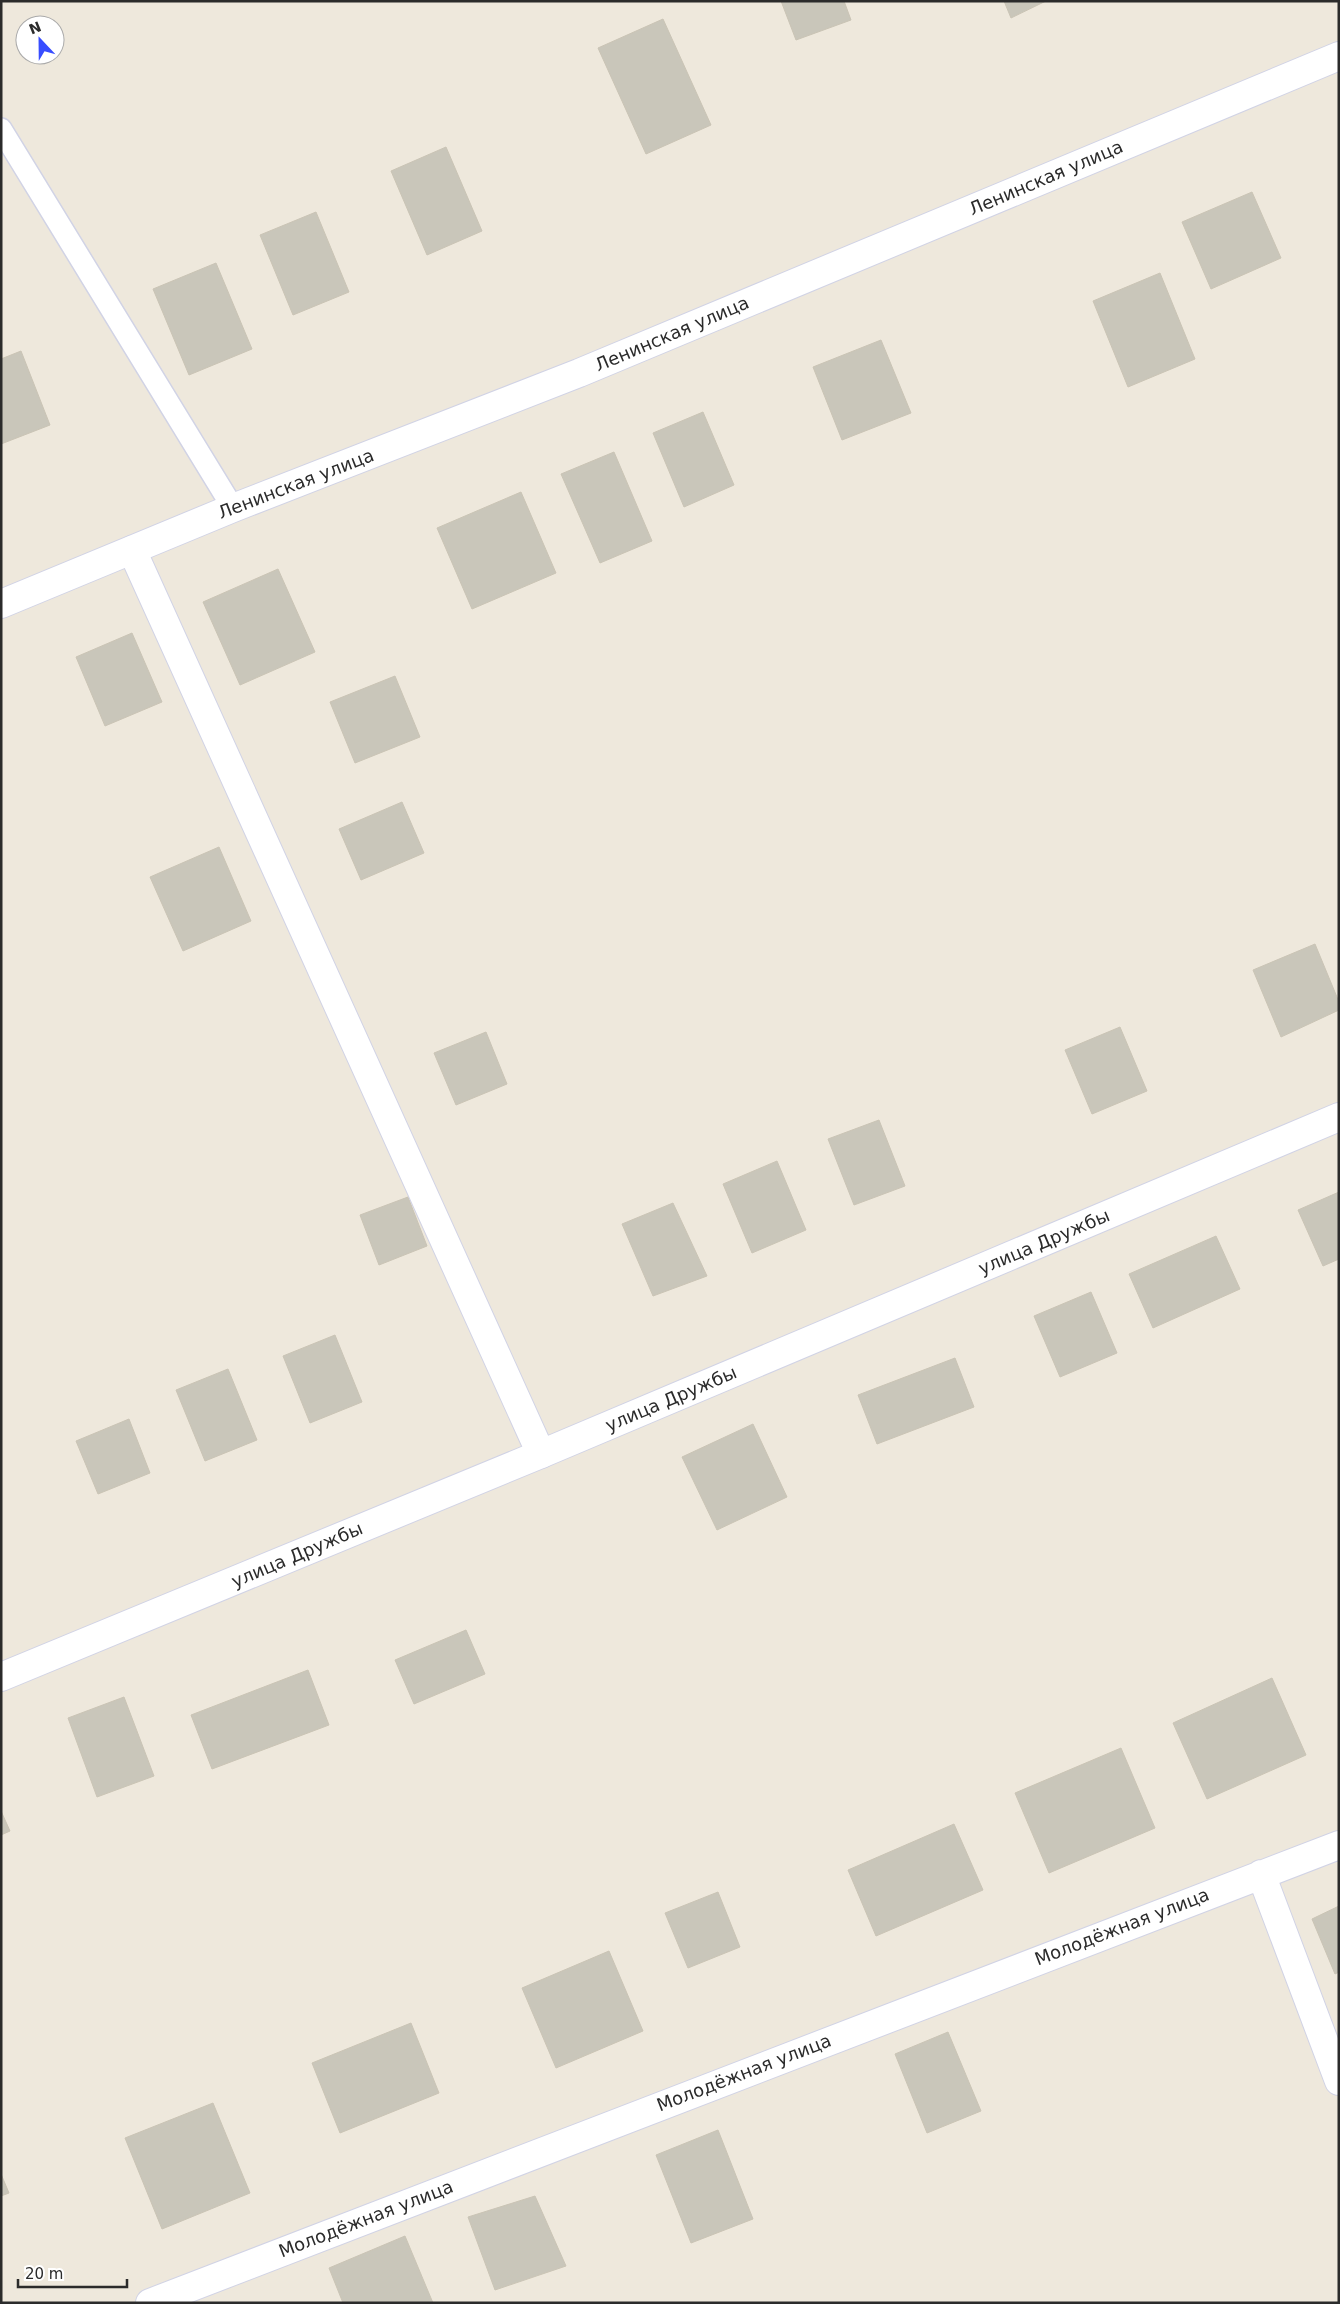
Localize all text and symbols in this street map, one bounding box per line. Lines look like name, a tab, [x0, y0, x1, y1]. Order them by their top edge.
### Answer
north arrow	[15, 15, 65, 65]
text: N	[27, 18, 44, 38]
street label: Ленинская улица	[966, 136, 1126, 220]
street label: Ленинская улица	[592, 292, 752, 376]
street label: Ленинская улица	[215, 444, 377, 523]
street label: улица Дружбы	[975, 1204, 1113, 1279]
street label: улица Дружбы	[602, 1361, 740, 1436]
street label: улица Дружбы	[228, 1517, 366, 1592]
street label: Молодёжная улица	[1032, 1884, 1212, 1970]
street label: Молодёжная улица	[654, 2030, 834, 2116]
street label: Молодёжная улица	[276, 2176, 456, 2262]
scale bar	[18, 2256, 126, 2288]
text: 20 m	[25, 2265, 63, 2283]

